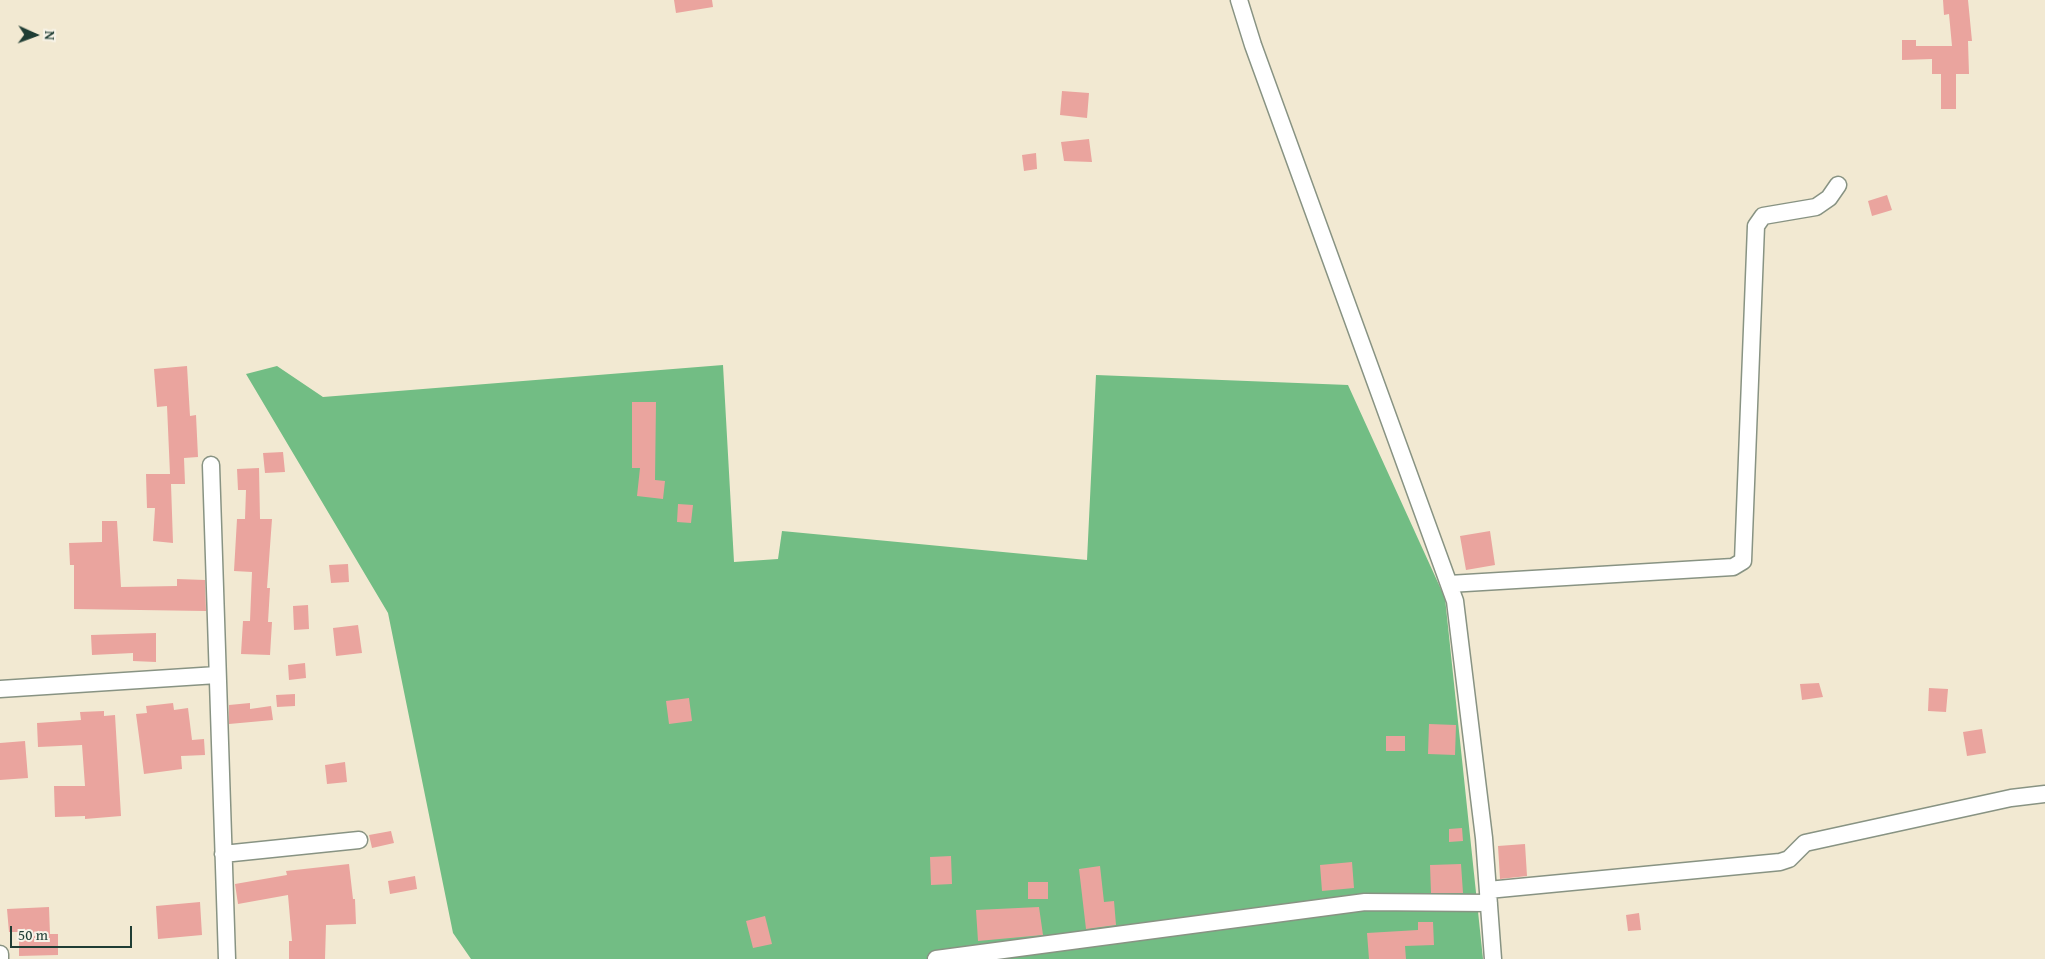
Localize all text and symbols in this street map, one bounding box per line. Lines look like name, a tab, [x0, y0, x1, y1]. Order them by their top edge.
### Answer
north arrow	[10, 10, 60, 60]
text: N	[40, 30, 60, 41]
scale bar	[12, 916, 135, 948]
text: 50 m	[18, 924, 48, 945]

